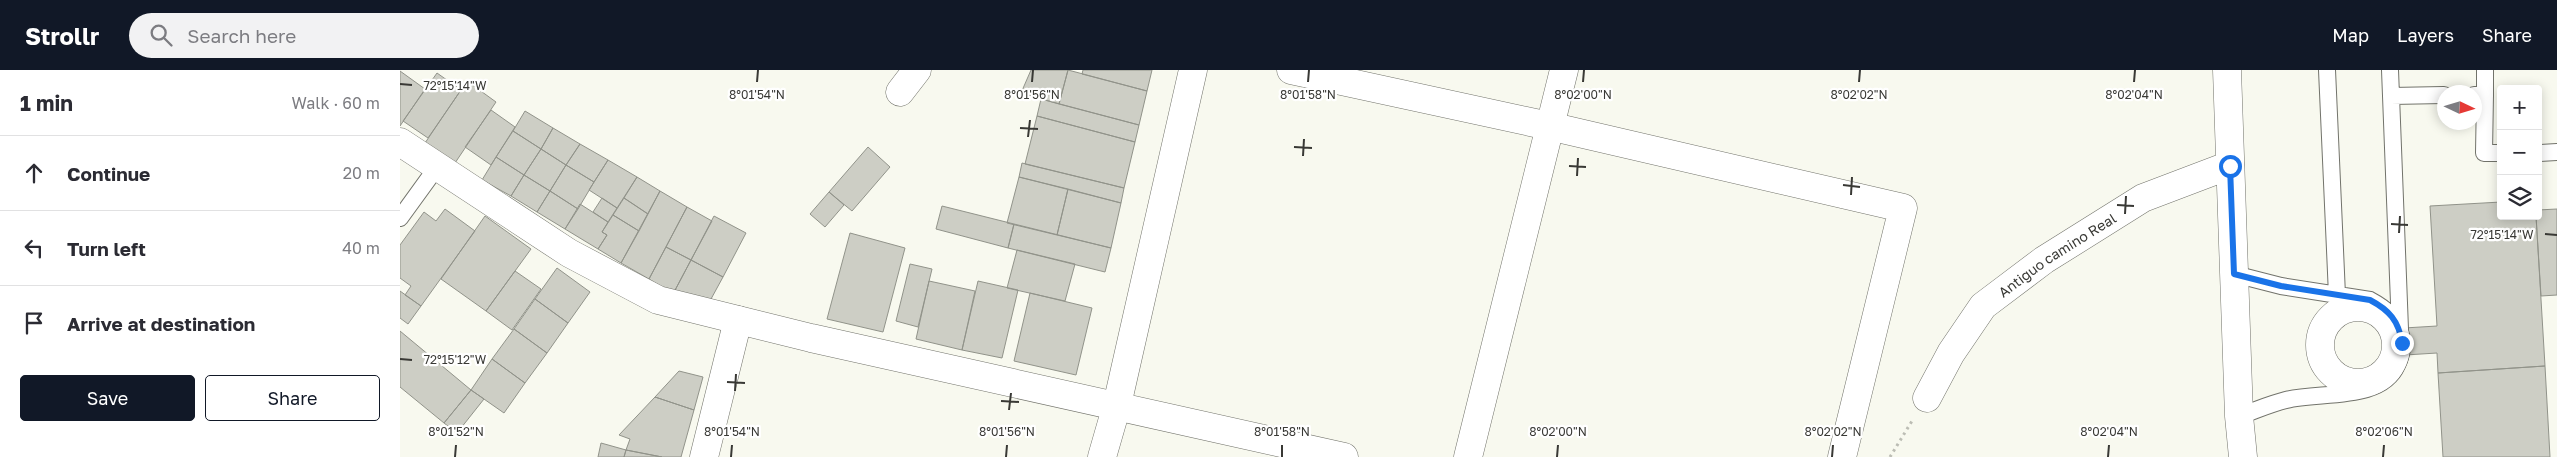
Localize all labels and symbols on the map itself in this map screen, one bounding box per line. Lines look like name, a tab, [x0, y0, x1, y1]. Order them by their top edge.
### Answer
text: 72°15'14"W	[423, 78, 487, 93]
north arrow	[2437, 85, 2482, 130]
text: 8°01'54"N	[729, 87, 785, 102]
text: 8°01'56"N	[1004, 87, 1060, 102]
text: 8°01'58"N	[1280, 87, 1336, 102]
text: 8°02'00"N	[1554, 87, 1612, 102]
text: 8°02'02"N	[1830, 87, 1888, 102]
text: 8°02'04"N	[2105, 87, 2163, 102]
route start	[2219, 155, 2242, 178]
street label: Antiguo camino Real	[1995, 209, 2119, 300]
text: 72°15'14"W	[2470, 227, 2534, 242]
route end	[2391, 332, 2414, 355]
text: 72°15'12"W	[424, 352, 487, 367]
text: 8°01'52"N	[428, 424, 484, 439]
text: 8°01'54"N	[704, 424, 760, 439]
text: 8°01'56"N	[979, 424, 1035, 439]
text: 8°01'58"N	[1254, 424, 1310, 439]
text: 8°02'00"N	[1529, 424, 1587, 439]
text: 8°02'02"N	[1804, 424, 1862, 439]
text: 8°02'04"N	[2080, 424, 2138, 439]
text: 8°02'06"N	[2355, 424, 2413, 439]

